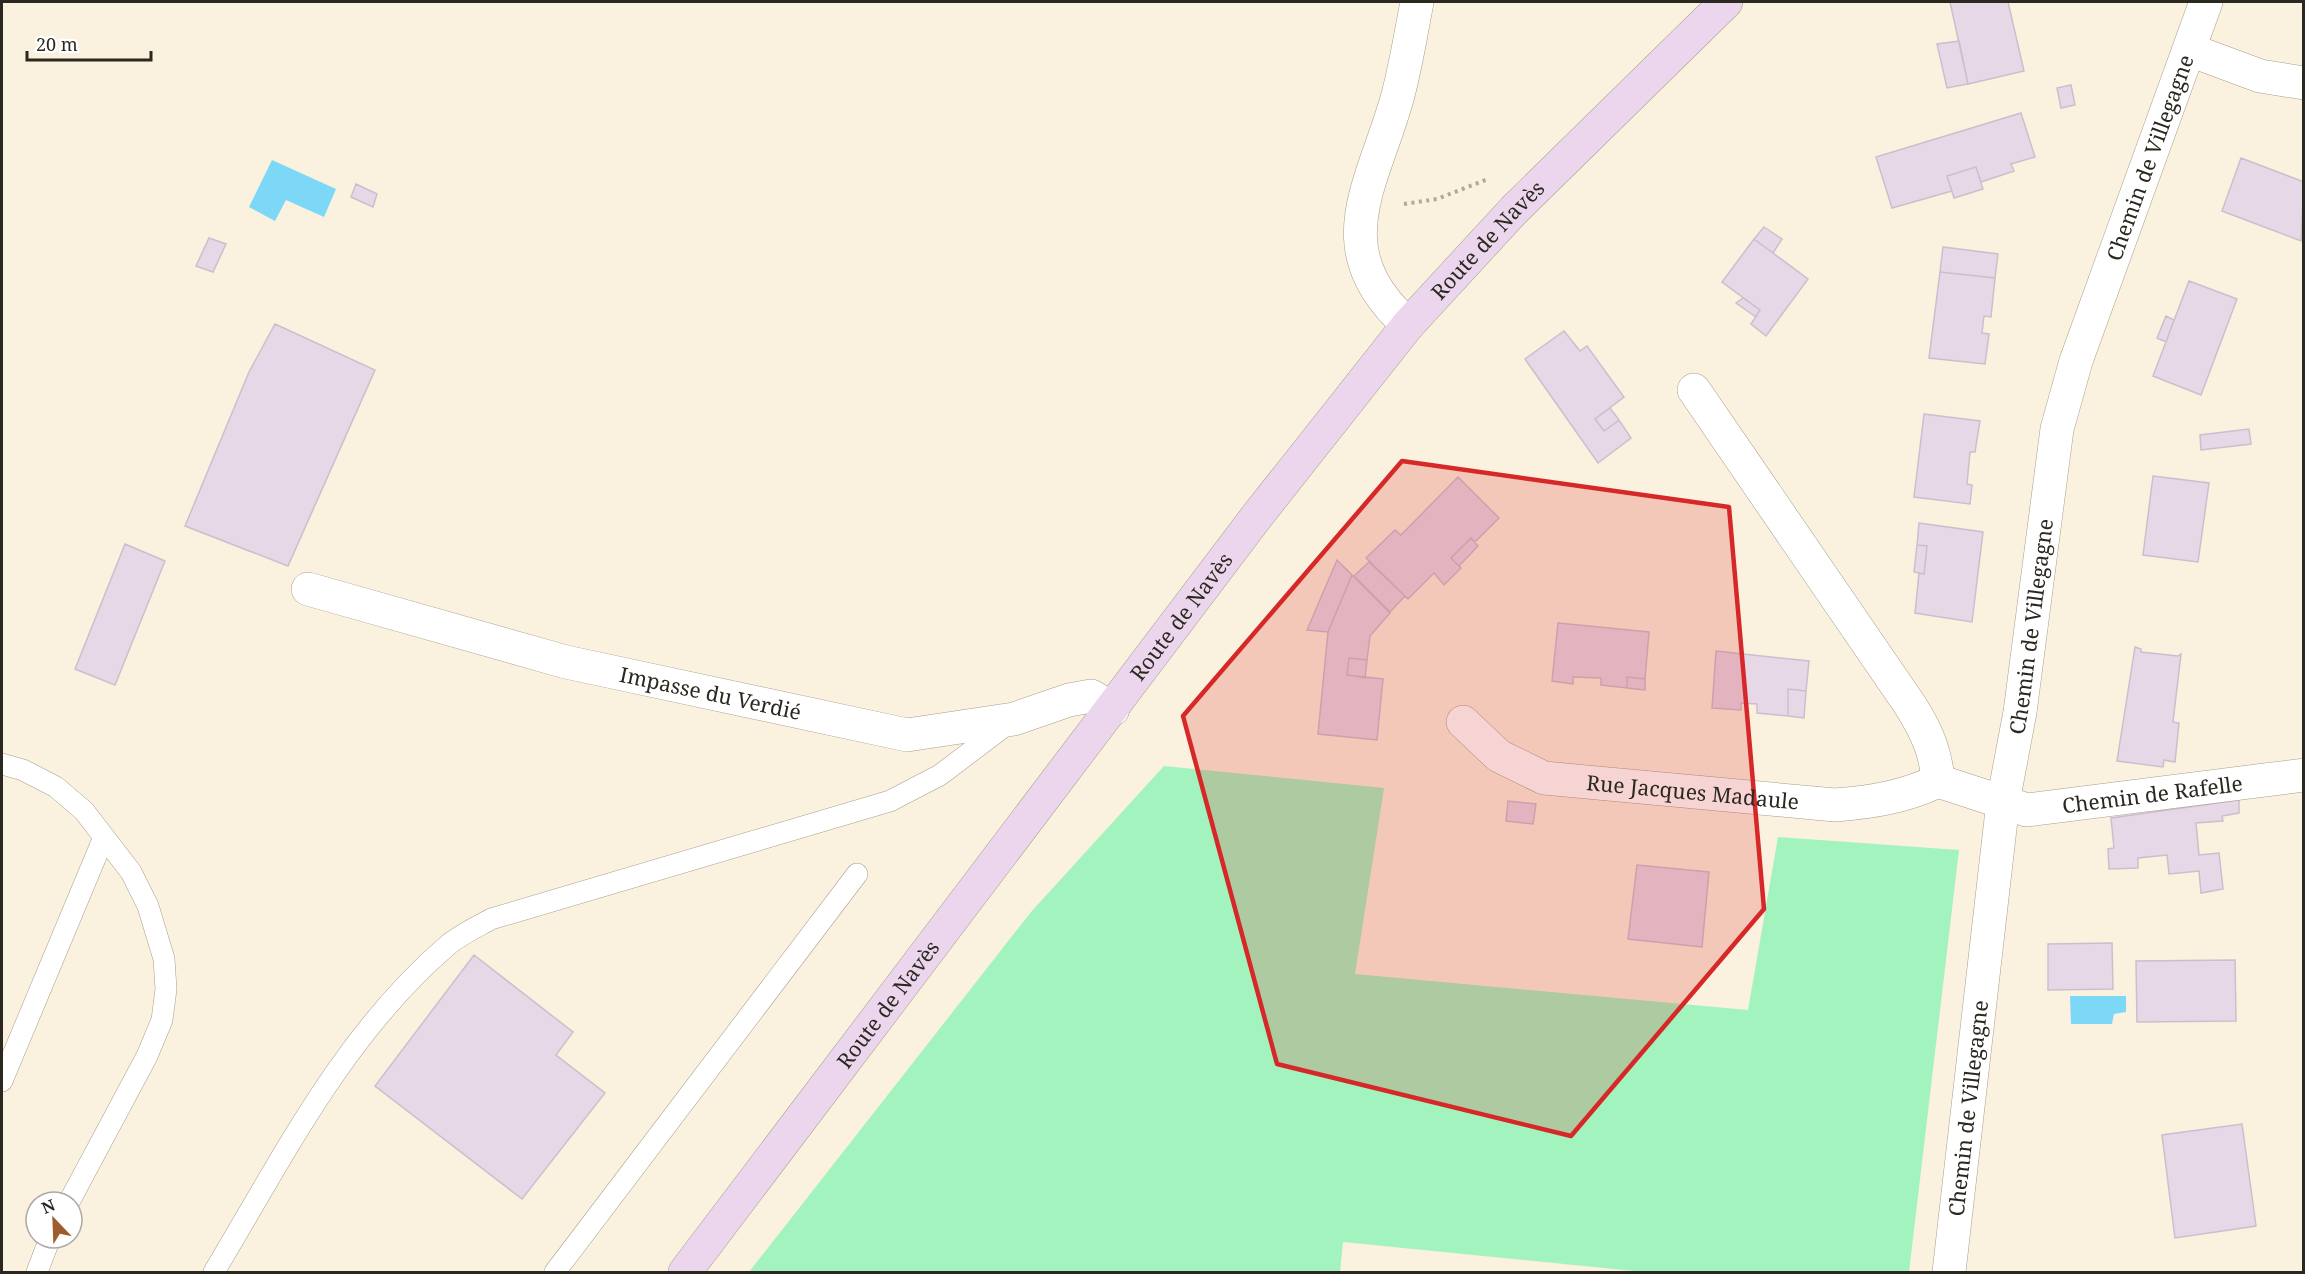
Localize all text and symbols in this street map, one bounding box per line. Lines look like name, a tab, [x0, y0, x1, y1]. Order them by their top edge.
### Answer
scale bar	[27, 24, 152, 62]
text: 20 m	[36, 32, 78, 56]
street label: Chemin de Villegagne	[2100, 51, 2200, 264]
street label: Route de Navès	[1425, 174, 1550, 305]
street label: Chemin de Villegagne	[2002, 517, 2059, 736]
street label: Route de Navès	[1123, 547, 1239, 686]
street label: Impasse du Verdié	[617, 660, 804, 726]
street label: Rue Jacques Madaule	[1585, 768, 1800, 816]
street label: Chemin de Rafelle	[2061, 769, 2244, 819]
street label: Route de Navès	[830, 934, 945, 1074]
street label: Chemin de Villegagne	[1942, 999, 1994, 1218]
north arrow	[24, 1190, 84, 1250]
text: N	[38, 1193, 59, 1219]

